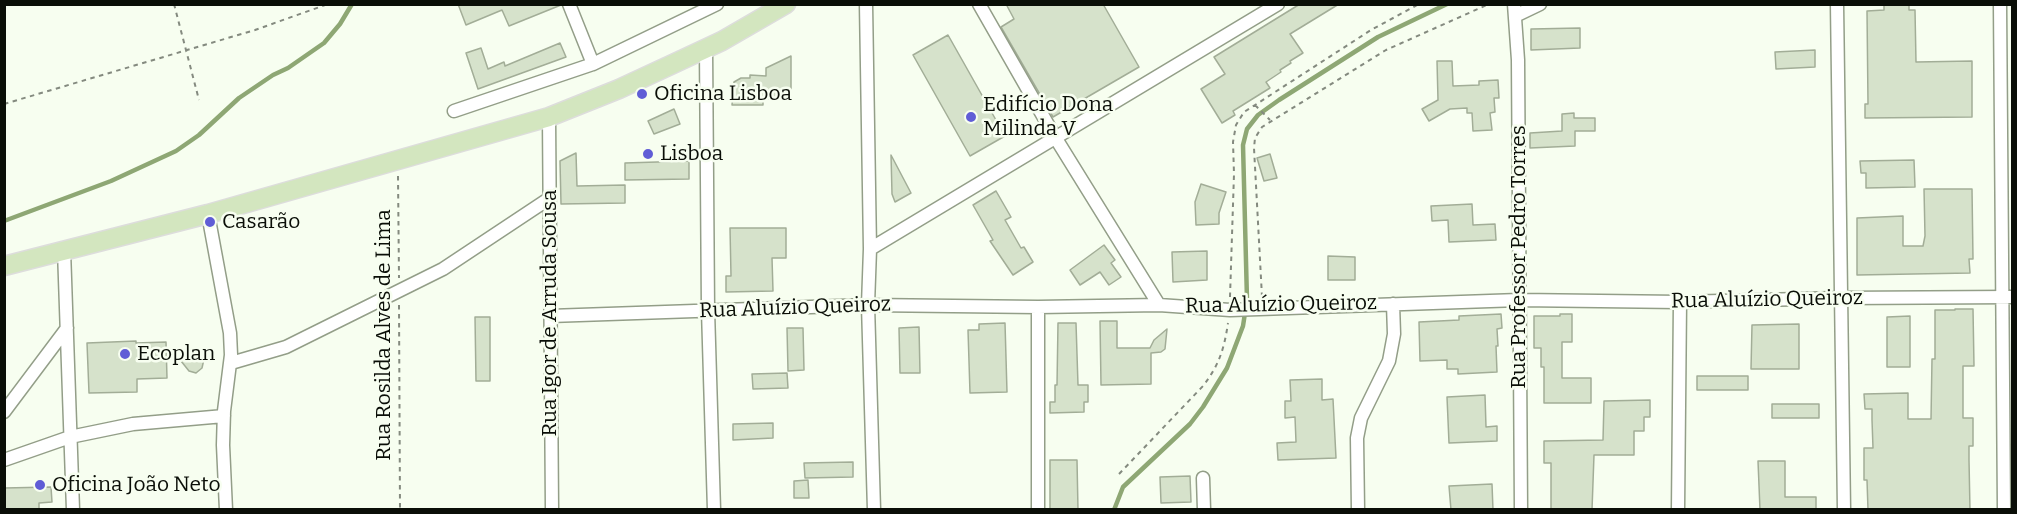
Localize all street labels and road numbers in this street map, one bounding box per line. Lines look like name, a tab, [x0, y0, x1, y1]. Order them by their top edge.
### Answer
street label: Rua Professor Pedro Torres	[1506, 125, 1532, 389]
street label: Rua Igor de Arruda Sousa	[537, 190, 563, 436]
street label: Rua Rosilda Alves de Lima	[371, 209, 397, 461]
street label: Rua Aluízio Queiroz	[1671, 286, 1863, 314]
street label: Rua Aluízio Queiroz	[1185, 291, 1377, 319]
street label: Rua Aluízio Queiroz	[699, 292, 891, 324]

